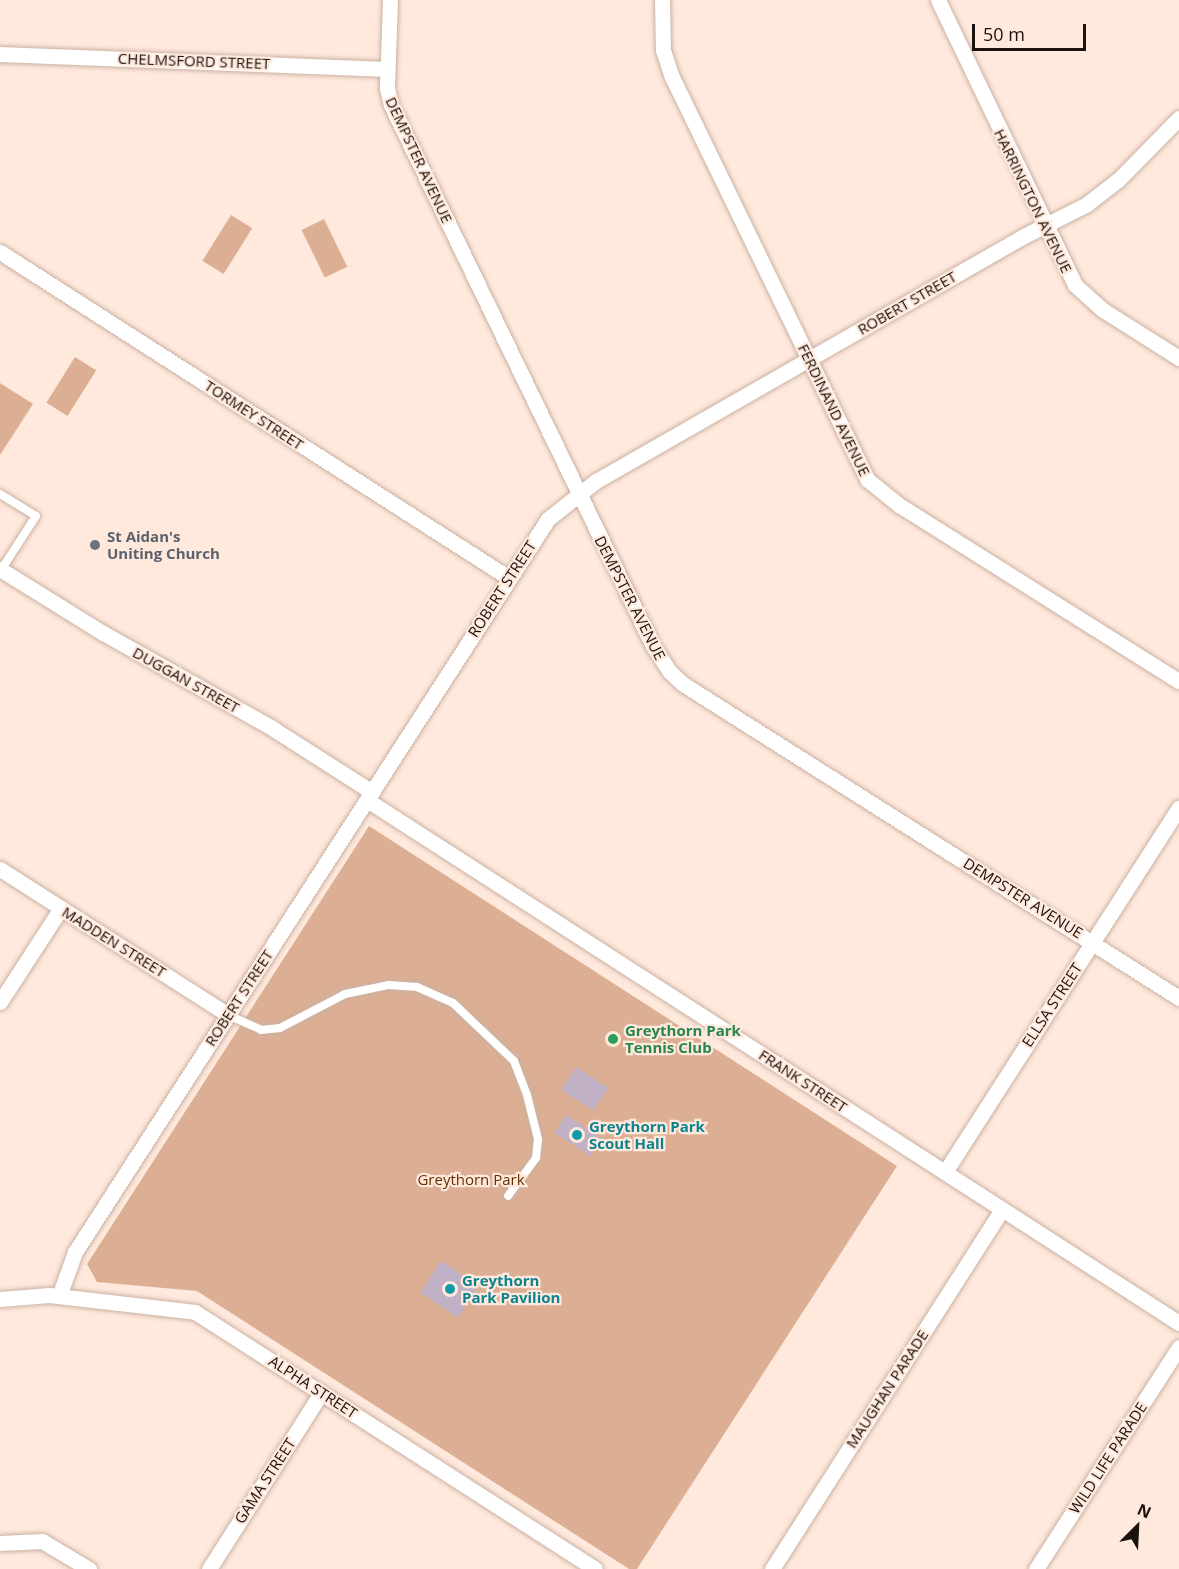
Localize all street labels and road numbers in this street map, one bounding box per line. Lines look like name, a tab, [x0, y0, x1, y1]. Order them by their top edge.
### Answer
street label: CHELMSFORD STREET	[117, 49, 271, 73]
street label: DEMPSTER AVENUE	[382, 94, 456, 226]
street label: HARRINGTON AVENUE	[990, 126, 1076, 276]
street label: ROBERT STREET	[854, 267, 960, 339]
street label: FERDINAND AVENUE	[794, 341, 874, 479]
street label: TORMEY STREET	[201, 376, 307, 454]
street label: DEMPSTER AVENUE	[591, 533, 669, 663]
street label: ROBERT STREET	[464, 538, 540, 640]
street label: DUGGAN STREET	[130, 643, 242, 717]
street label: DEMPSTER AVENUE	[960, 854, 1086, 942]
street label: MADDEN STREET	[59, 903, 169, 981]
street label: ROBERT STREET	[201, 947, 277, 1049]
street label: ELLSA STREET	[1018, 960, 1086, 1050]
street label: FRANK STREET	[756, 1046, 850, 1116]
street label: MAUGHAN PARADE	[842, 1327, 932, 1451]
street label: ALPHA STREET	[266, 1352, 360, 1422]
street label: WILD LIFE PARADE	[1065, 1399, 1151, 1517]
street label: GAMA STREET	[231, 1435, 299, 1527]

